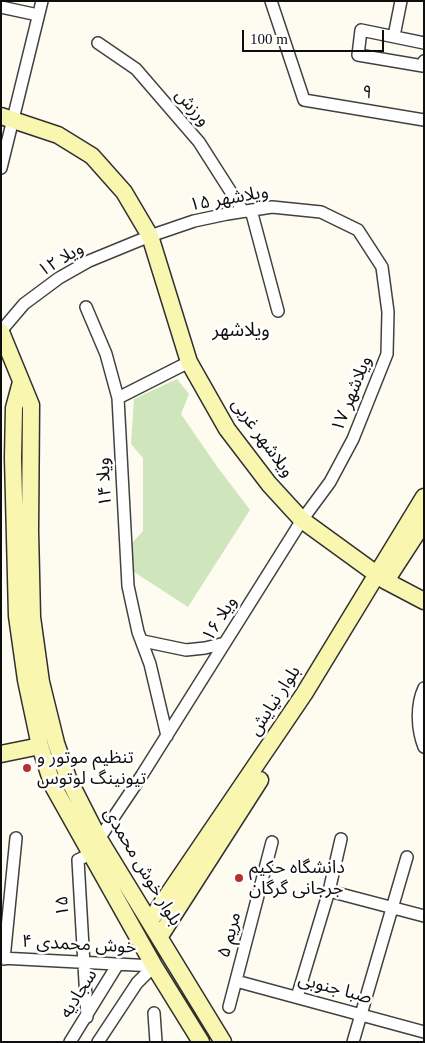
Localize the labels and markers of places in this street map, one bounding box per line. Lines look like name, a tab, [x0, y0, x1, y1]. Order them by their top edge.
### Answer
place label: تنظیم موتور و تیونینگ لوتوس	[37, 747, 146, 790]
marker: تنظیم موتور و تیونینگ لوتوس	[21, 762, 33, 774]
place label: دانشگاه حکیم جرجانی گرگان	[249, 857, 345, 900]
marker: دانشگاه حکیم جرجانی گرگان	[233, 872, 245, 884]

